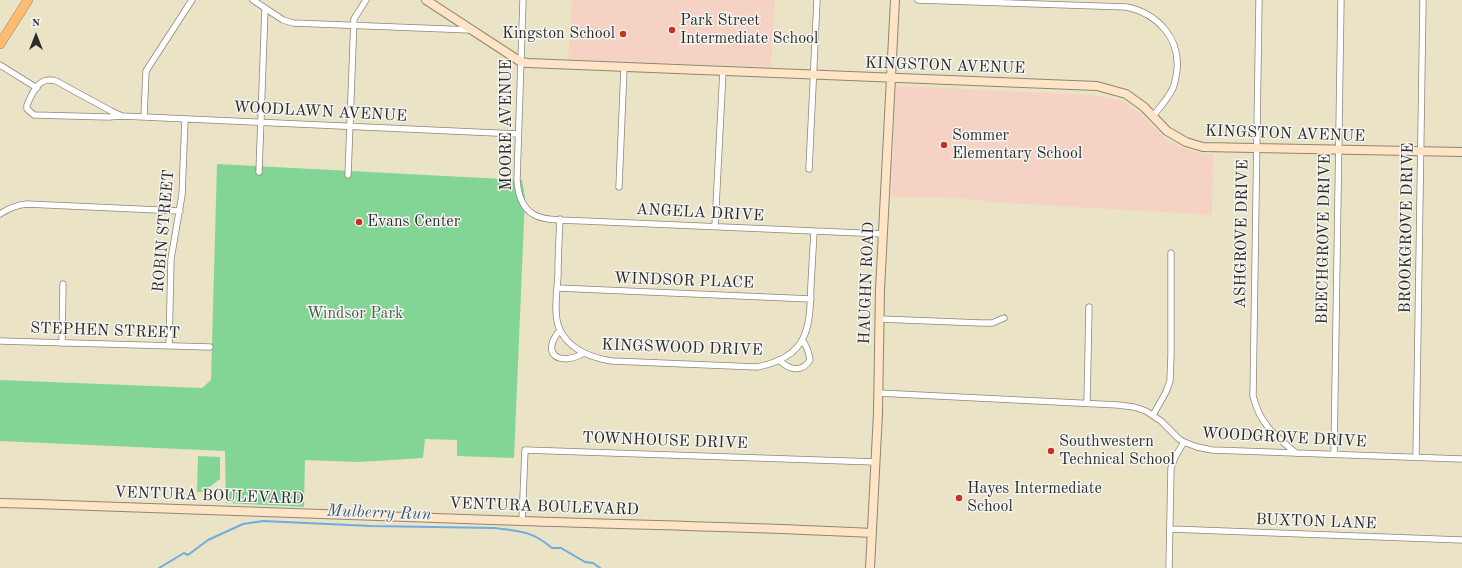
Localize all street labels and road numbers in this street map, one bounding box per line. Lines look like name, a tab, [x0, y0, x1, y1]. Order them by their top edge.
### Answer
street label: KINGSTON AVENUE	[865, 54, 1025, 78]
street label: MOORE AVENUE	[497, 59, 517, 191]
street label: WOODLAWN AVENUE	[233, 98, 407, 126]
street label: KINGSTON AVENUE	[1205, 122, 1365, 146]
street label: BROOKGROVE DRIVE	[1396, 142, 1418, 314]
street label: BEECHGROVE DRIVE	[1313, 153, 1335, 325]
street label: ASHGROVE DRIVE	[1231, 159, 1253, 309]
street label: ROBIN STREET	[149, 169, 179, 293]
street label: ANGELA DRIVE	[636, 200, 764, 226]
street label: HAUGHN ROAD	[855, 221, 879, 345]
street label: WINDSOR PLACE	[614, 269, 754, 293]
street label: STEPHEN STREET	[30, 319, 180, 343]
street label: KINGSWOOD DRIVE	[601, 336, 763, 360]
street label: WOODGROVE DRIVE	[1201, 424, 1367, 452]
street label: TOWNHOUSE DRIVE	[582, 429, 748, 453]
street label: VENTURA BOULEVARD	[114, 483, 304, 509]
street label: VENTURA BOULEVARD	[449, 494, 639, 520]
street label: BUXTON LANE	[1255, 510, 1377, 534]

